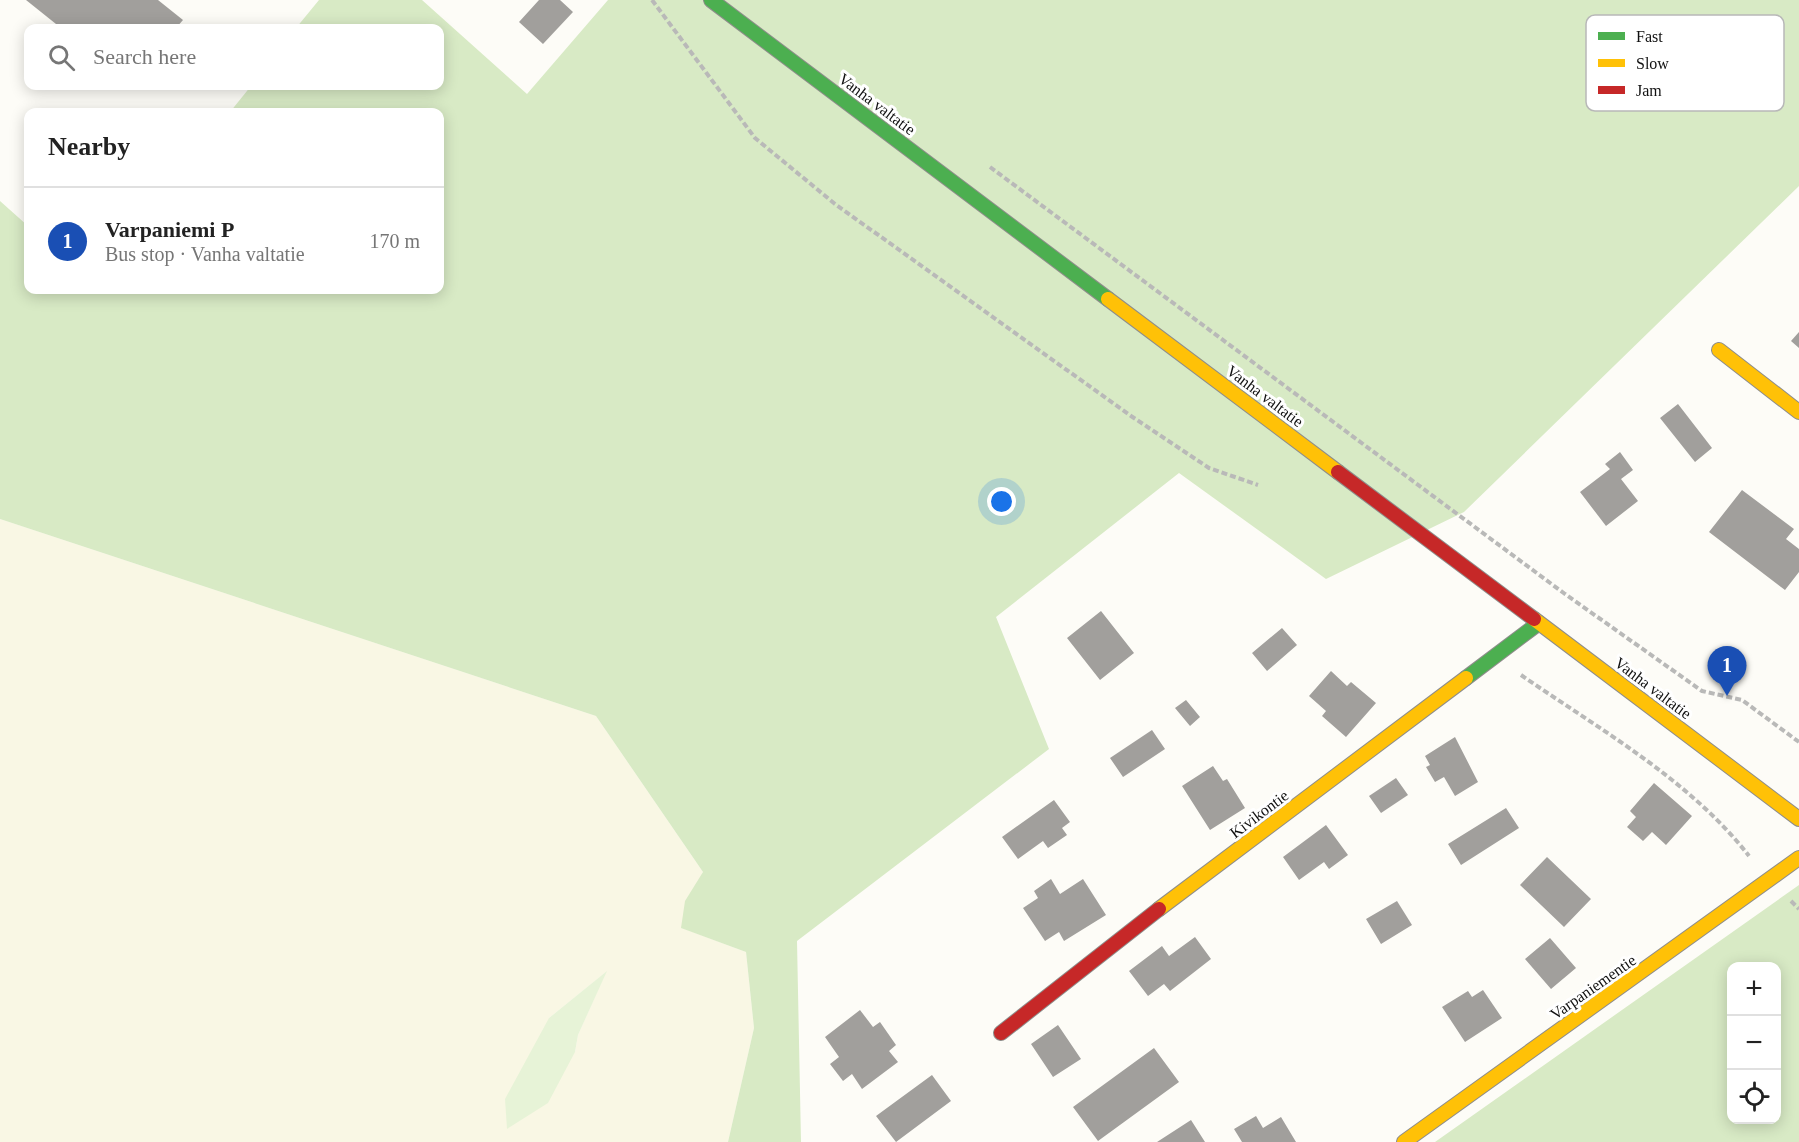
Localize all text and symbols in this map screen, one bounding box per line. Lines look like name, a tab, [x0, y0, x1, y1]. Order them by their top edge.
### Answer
legend	[1586, 15, 1784, 111]
search box	[24, 24, 444, 90]
text: Fast	[1636, 28, 1663, 45]
icon: search	[45, 41, 78, 74]
text: Search here	[93, 44, 196, 69]
text: Slow	[1636, 55, 1669, 72]
street label: Vanha valtatie	[836, 70, 918, 138]
text: Jam	[1636, 82, 1662, 99]
text: Nearby	[48, 132, 130, 161]
text: Varpaniemi P	[105, 217, 234, 242]
text: 1	[63, 230, 73, 252]
text: 170 m	[369, 230, 420, 252]
text: Bus stop · Vanha valtatie	[105, 243, 305, 265]
street label: Vanha valtatie	[1224, 362, 1306, 430]
your location	[987, 487, 1016, 516]
pin: 1	[1708, 646, 1746, 696]
street label: Vanha valtatie	[1612, 654, 1694, 722]
street label: Kivikontie	[1227, 787, 1291, 841]
street label: Varpaniementie	[1547, 951, 1640, 1024]
map controls	[1727, 962, 1781, 1124]
button: +	[1727, 962, 1781, 1016]
button: −	[1727, 1016, 1781, 1070]
button: locate	[1727, 1070, 1781, 1124]

